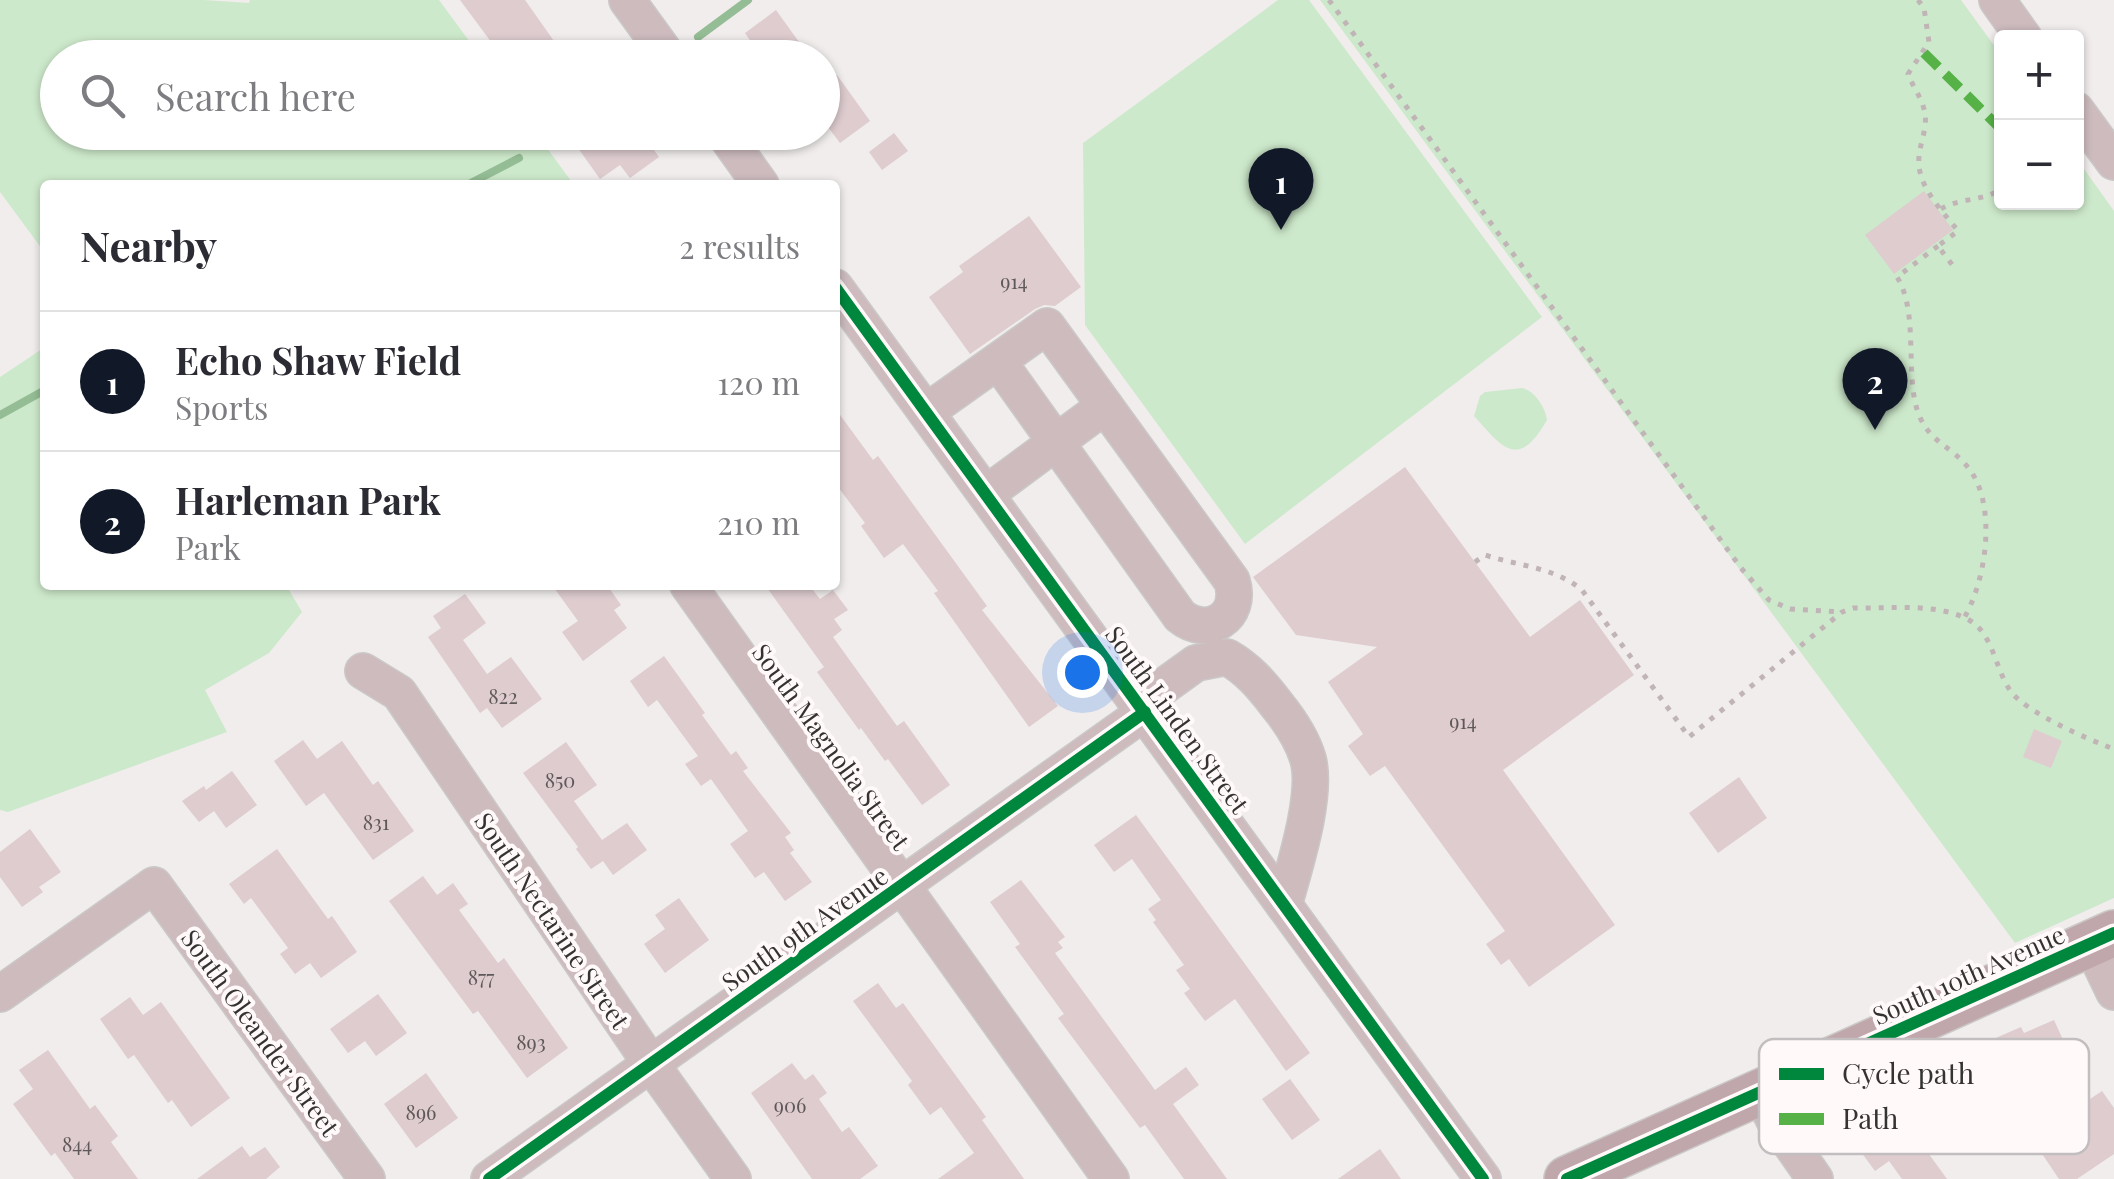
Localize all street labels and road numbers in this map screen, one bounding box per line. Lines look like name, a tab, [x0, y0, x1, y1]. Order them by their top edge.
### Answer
street label: South Linden Street	[1099, 619, 1258, 820]
street label: South Magnolia Street	[746, 636, 919, 857]
street label: South Nectarine Street	[468, 805, 638, 1036]
street label: South 9th Avenue	[714, 858, 894, 998]
street label: South 10th Avenue	[1867, 917, 2069, 1031]
street label: South Oleander Street	[175, 922, 348, 1143]

